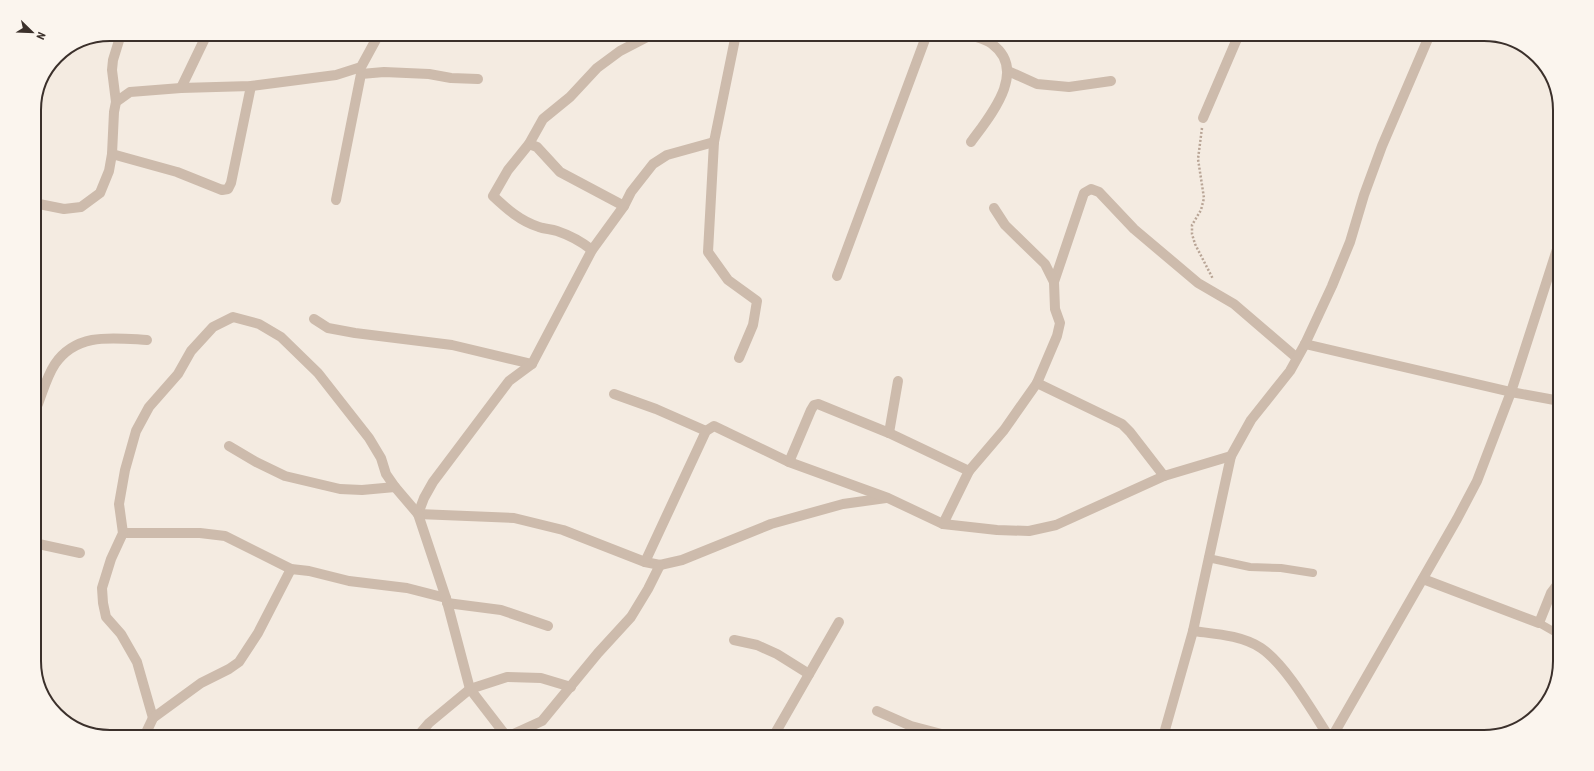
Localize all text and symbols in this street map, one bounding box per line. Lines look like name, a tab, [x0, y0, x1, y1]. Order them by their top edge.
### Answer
north arrow	[12, 12, 52, 52]
text: N	[33, 30, 48, 42]

